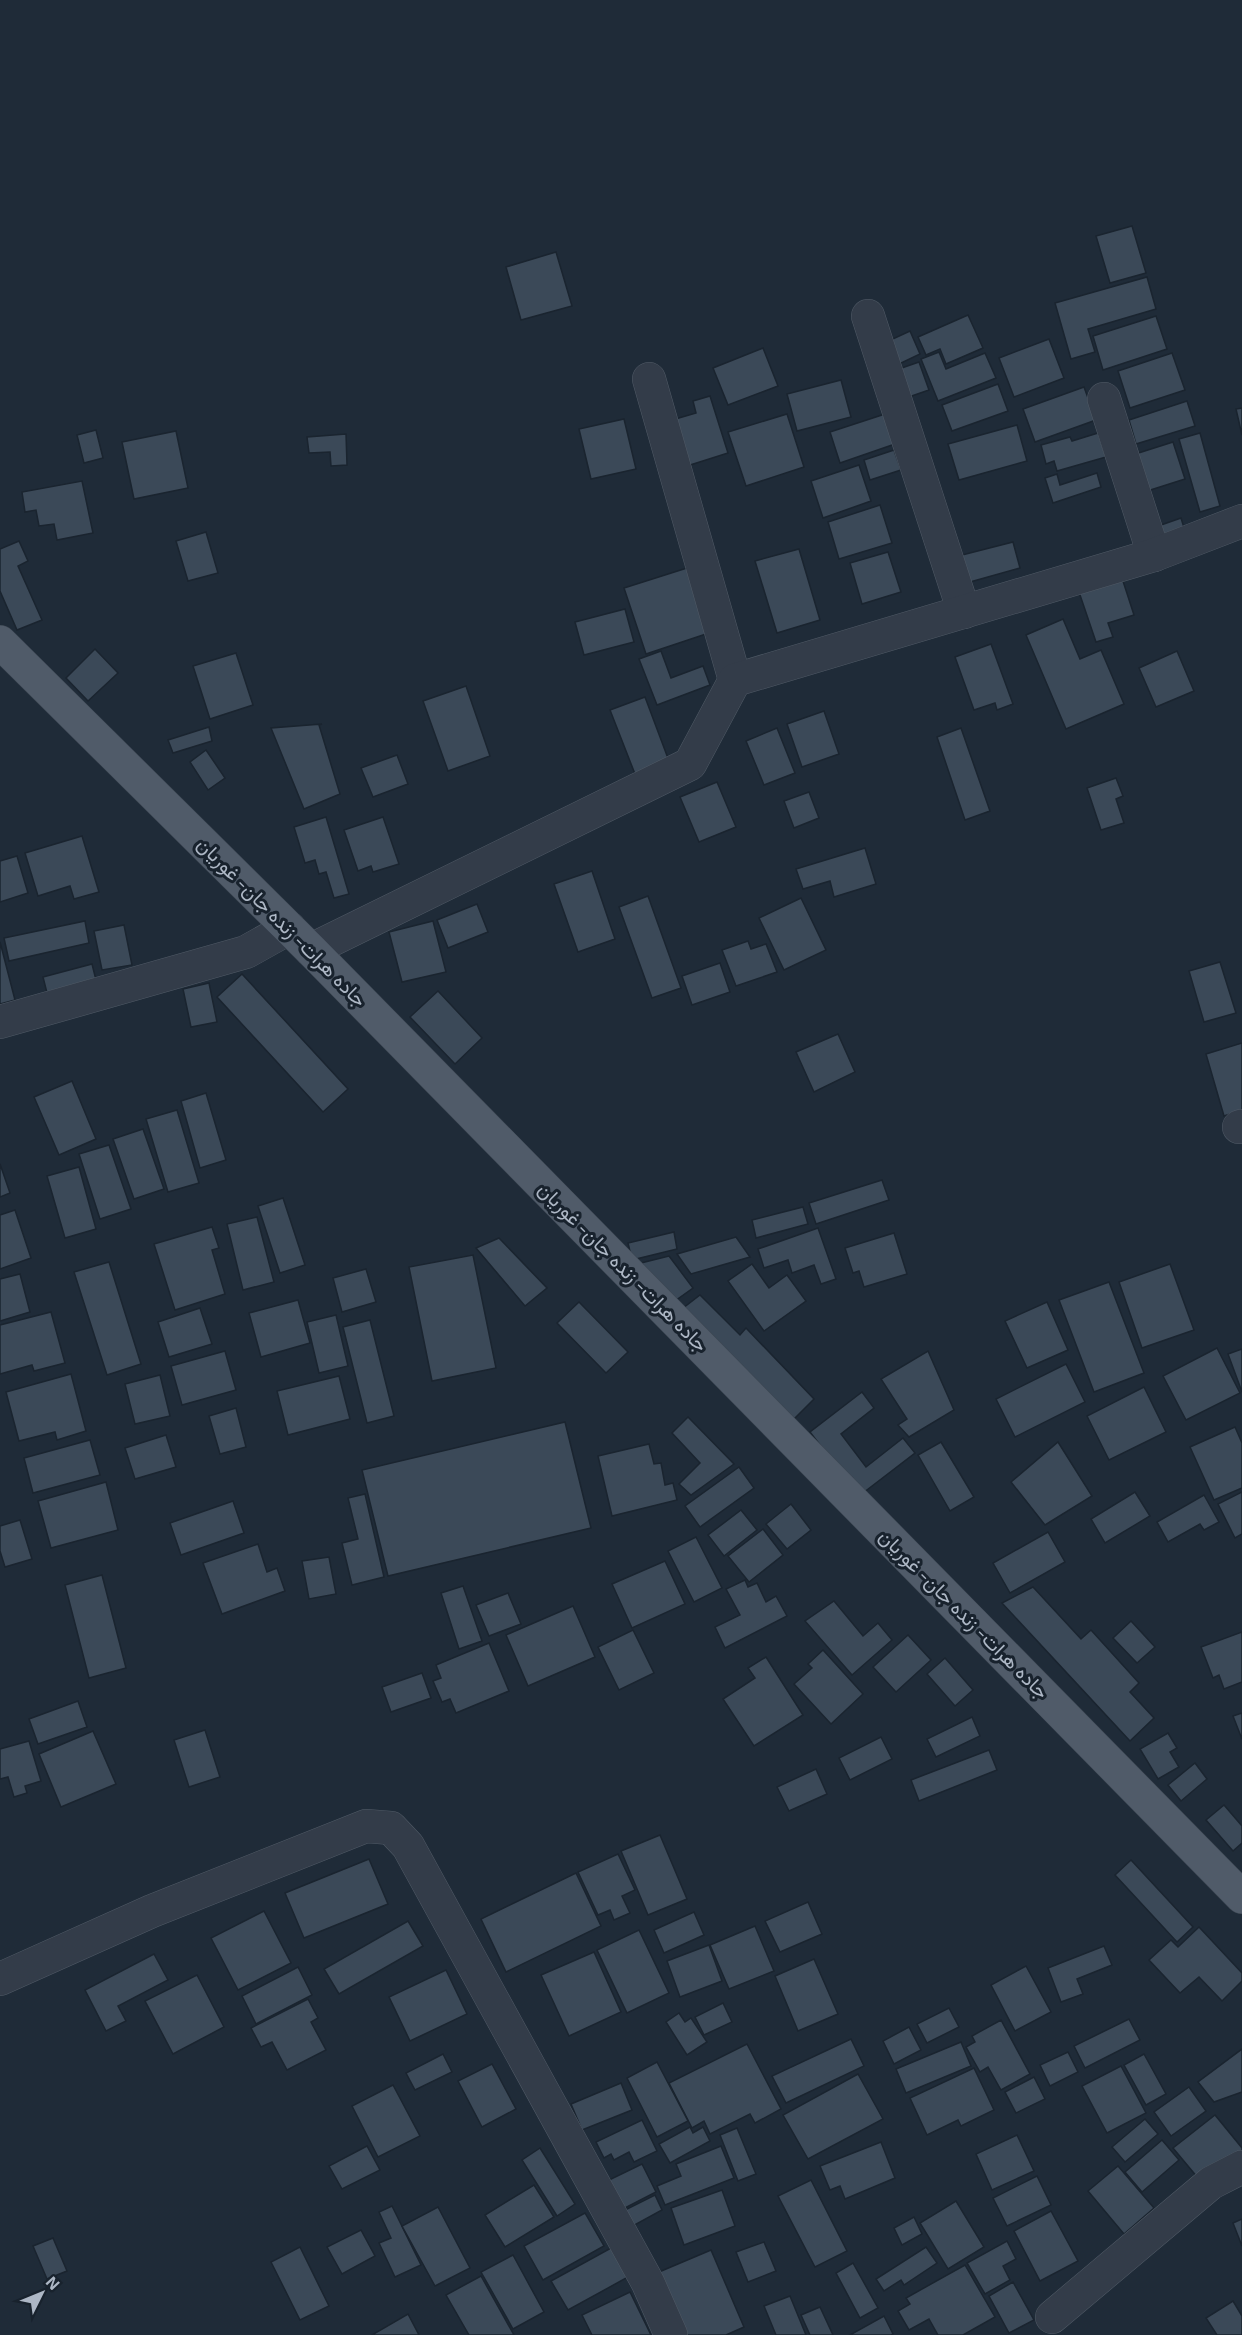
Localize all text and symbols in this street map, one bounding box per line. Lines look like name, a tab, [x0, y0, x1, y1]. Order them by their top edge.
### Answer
street label: جاده هرات- زنده جان- غوریان	[191, 831, 373, 1013]
street label: جاده هرات- زنده جان- غوریان	[532, 1176, 714, 1358]
street label: جاده هرات- زنده جان- غوریان	[873, 1523, 1055, 1705]
north arrow	[12, 2263, 72, 2323]
text: N	[42, 2272, 64, 2293]

